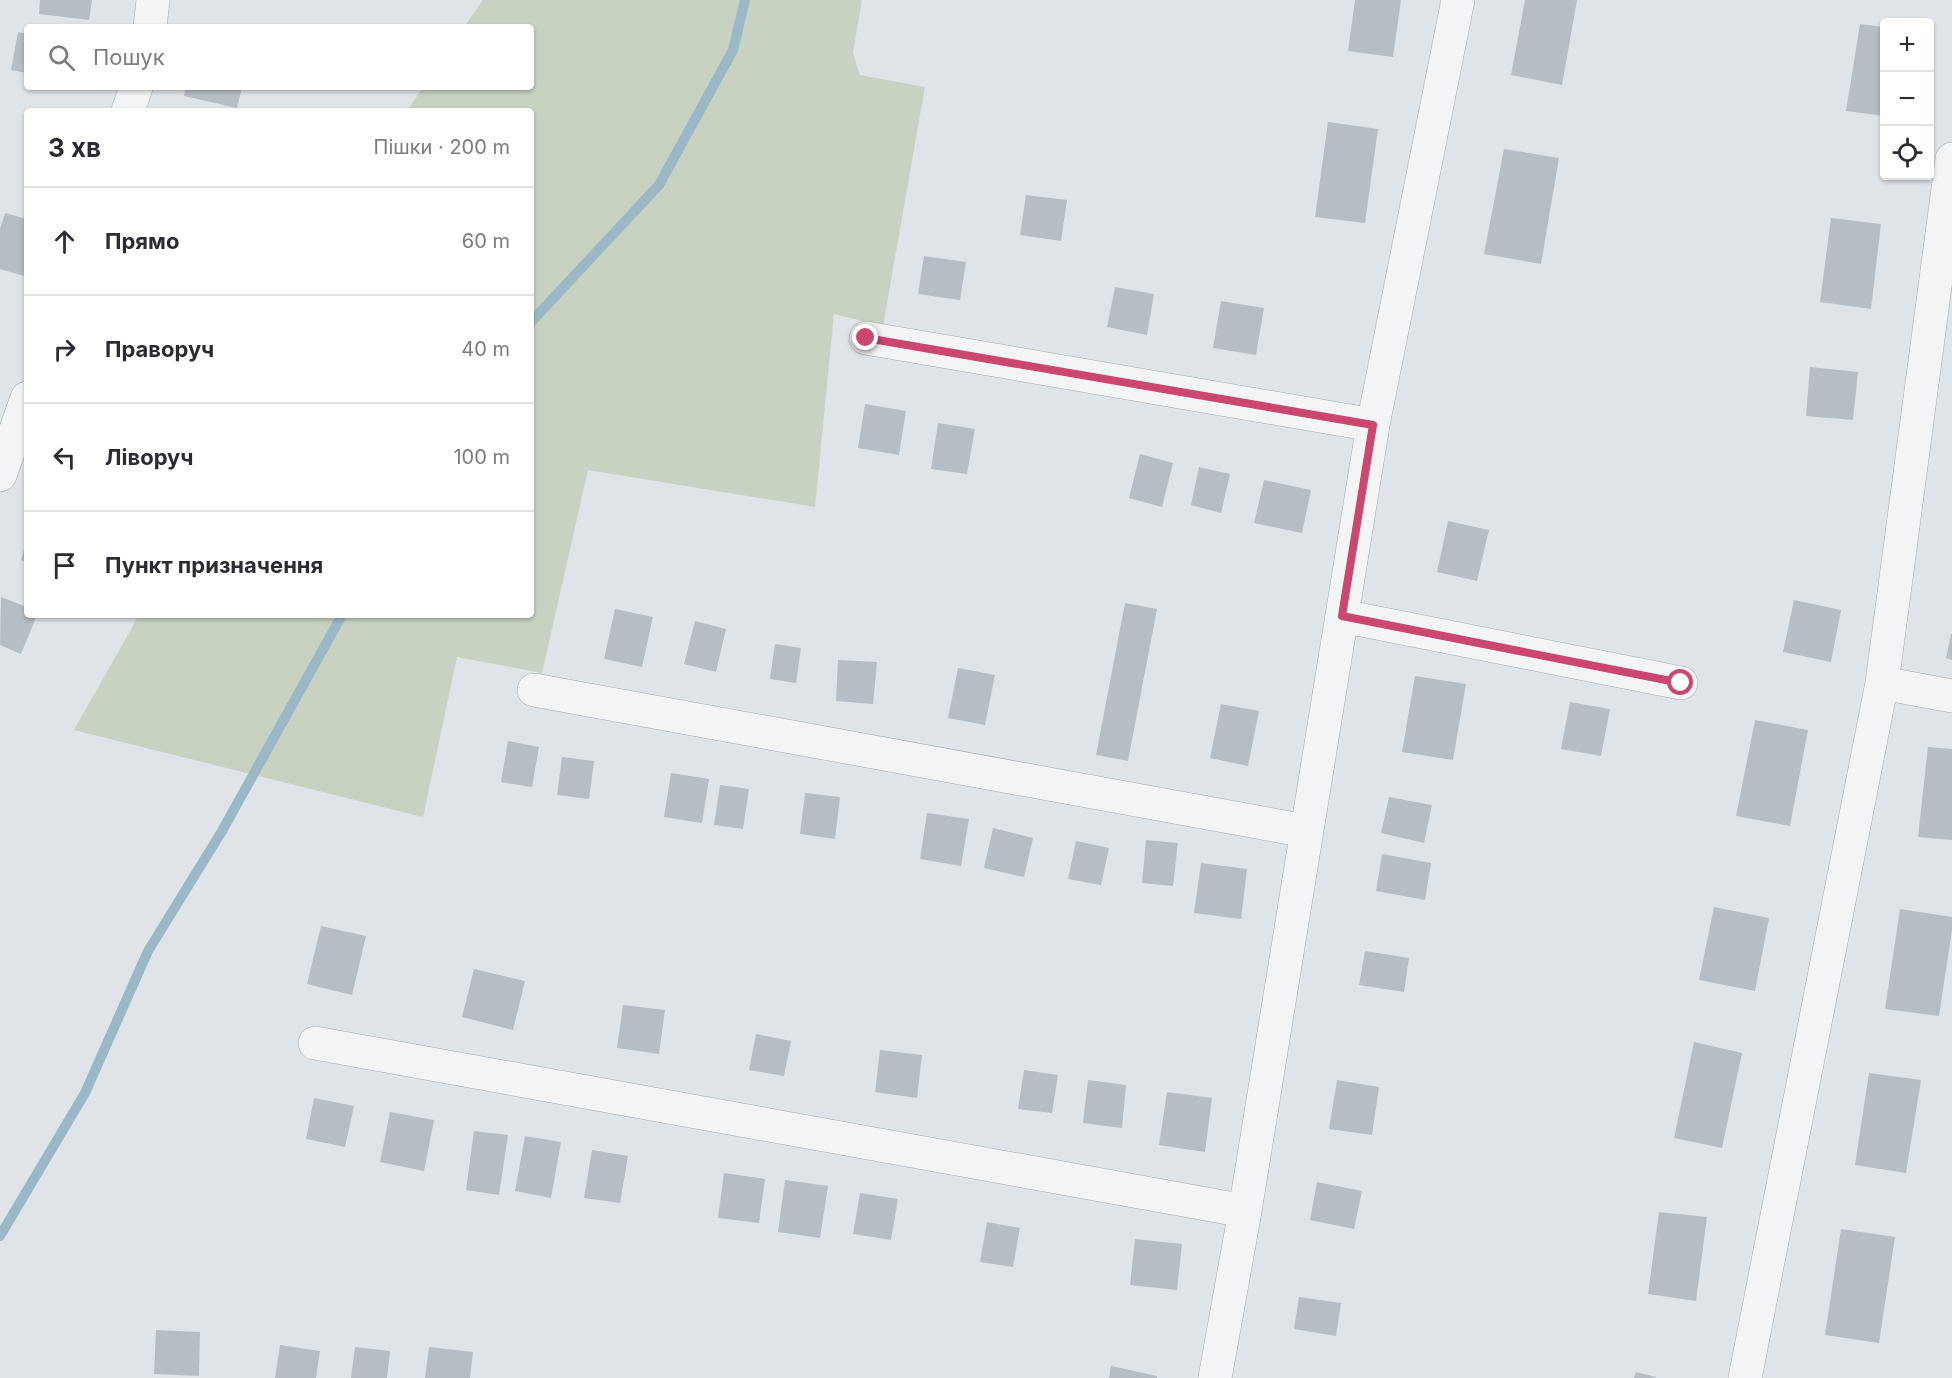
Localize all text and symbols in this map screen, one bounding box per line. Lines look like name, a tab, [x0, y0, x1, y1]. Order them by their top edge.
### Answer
map controls	[1880, 18, 1934, 180]
button: +	[1880, 18, 1934, 72]
search box	[24, 24, 534, 90]
icon: search	[45, 41, 78, 74]
text: Пошук	[93, 44, 165, 70]
button: −	[1880, 72, 1934, 126]
button: locate	[1880, 126, 1934, 180]
text: 3 хв	[48, 132, 101, 163]
text: Пішки · 200 m	[374, 135, 510, 159]
icon: ahead	[48, 225, 81, 258]
text: Прямо	[105, 228, 179, 254]
text: 60 m	[462, 229, 510, 253]
route end	[852, 324, 878, 350]
icon: right	[48, 333, 81, 366]
text: Праворуч	[105, 336, 214, 362]
text: 40 m	[461, 337, 510, 361]
icon: left	[48, 441, 81, 474]
text: Ліворуч	[105, 444, 193, 470]
text: 100 m	[453, 445, 510, 469]
icon: arrive	[48, 549, 81, 582]
text: Пункт призначення	[105, 552, 323, 578]
route start	[1667, 669, 1693, 695]

